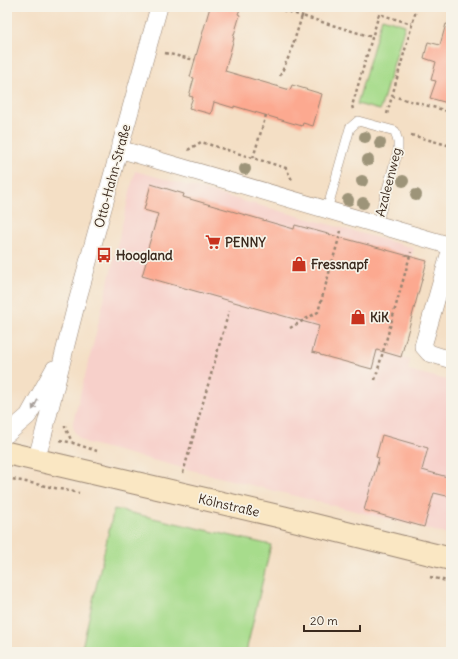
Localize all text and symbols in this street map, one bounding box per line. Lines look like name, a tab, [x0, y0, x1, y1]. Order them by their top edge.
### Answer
street label: Otto-Hahn-Straße	[90, 122, 134, 230]
street label: Azaleenweg	[372, 146, 405, 218]
supermarket icon: PENNY	[204, 233, 222, 251]
place label: PENNY	[225, 234, 266, 251]
bus stop icon: Hoogland	[95, 246, 113, 264]
place label: Hoogland	[116, 247, 173, 264]
shop icon: Fressnapf	[290, 255, 308, 273]
place label: Fressnapf	[311, 256, 369, 273]
shop icon: KiK	[349, 308, 367, 326]
place label: KiK	[370, 309, 390, 326]
one-way arrow	[32, 399, 38, 410]
street label: Kölnstraße	[196, 490, 261, 521]
scale bar	[304, 607, 360, 633]
text: 20 m	[310, 613, 338, 628]

